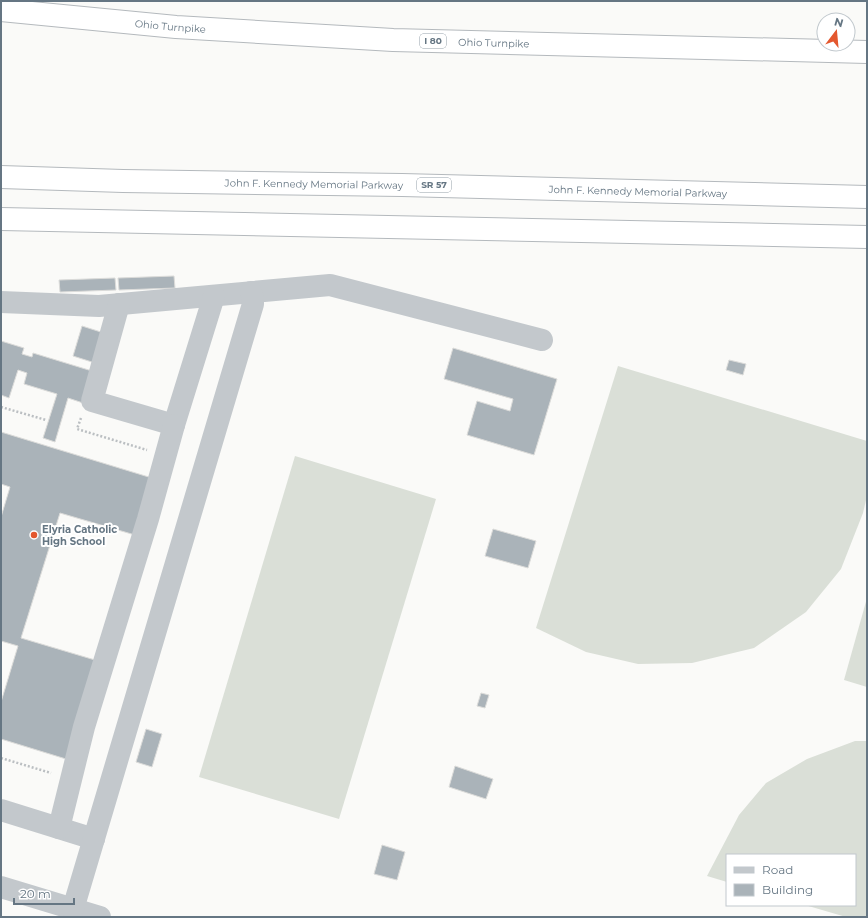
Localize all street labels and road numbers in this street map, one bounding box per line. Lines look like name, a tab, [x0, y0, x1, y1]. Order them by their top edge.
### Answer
street label: Ohio Turnpike	[134, 17, 206, 36]
road number: I 80	[420, 34, 446, 48]
street label: Ohio Turnpike	[458, 36, 529, 50]
street label: John F. Kennedy Memorial Parkway	[224, 176, 404, 192]
road number: SR 57	[417, 178, 451, 192]
street label: John F. Kennedy Memorial Parkway	[547, 183, 728, 200]

